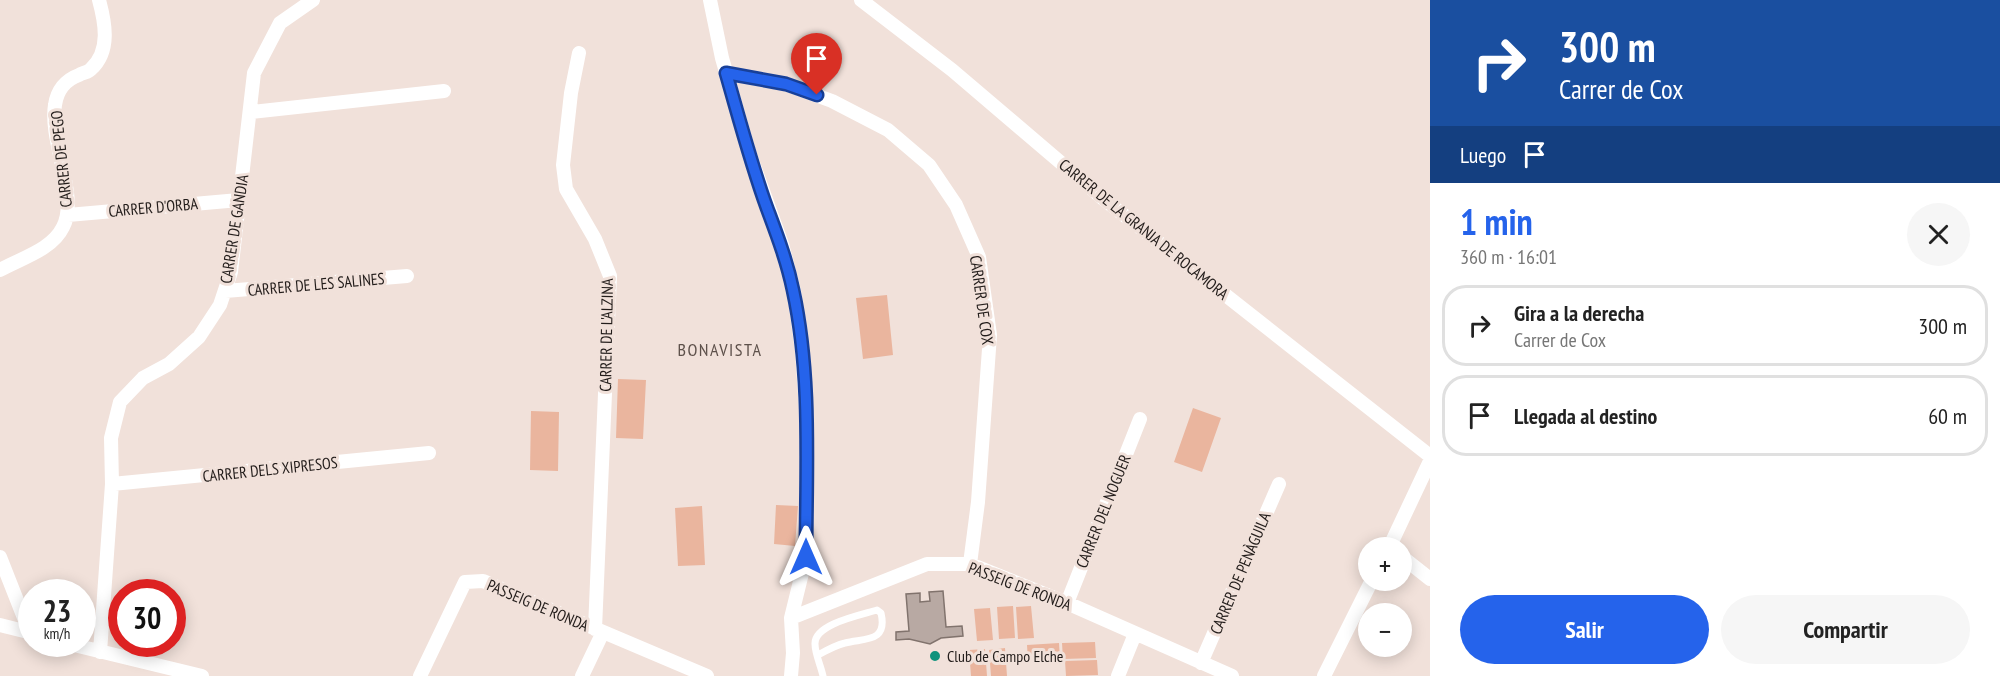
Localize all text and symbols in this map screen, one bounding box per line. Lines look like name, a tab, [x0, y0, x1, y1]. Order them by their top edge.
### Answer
text: 300 m	[1559, 19, 1656, 74]
icon: right	[1460, 24, 1538, 102]
pin	[791, 33, 842, 95]
icon: arrive	[800, 42, 833, 75]
text: Carrer de Cox	[1559, 72, 1683, 106]
street label: CARRER DE PEGO	[46, 109, 76, 208]
icon: arrive	[1518, 138, 1551, 171]
text: Luego	[1460, 141, 1506, 169]
street label: CARRER DE LA GRANJA DE ROCAMORA	[1055, 154, 1233, 304]
street label: CARRER DE GANDIA	[216, 173, 253, 285]
street label: CARRER D'ORBA	[107, 193, 199, 221]
text: 1 min	[1460, 198, 1533, 245]
button: close	[1907, 203, 1970, 266]
text: 360 m · 16:01	[1460, 244, 1557, 270]
street label: CARRER DE COX	[966, 254, 998, 346]
street label: CARRER DE LES SALINES	[247, 268, 385, 300]
street label: CARRER DE L'ALZINA	[595, 278, 617, 392]
text: Gira a la derecha	[1514, 299, 1644, 327]
icon: right	[1463, 309, 1496, 342]
text: 300 m	[1918, 312, 1967, 340]
text: Carrer de Cox	[1514, 327, 1606, 353]
district label: BONAVISTA	[677, 338, 763, 361]
icon: arrive	[1463, 399, 1496, 432]
text: Llegada al destino	[1514, 402, 1657, 430]
text: 60 m	[1928, 402, 1967, 430]
street label: CARRER DEL NOGUER	[1071, 451, 1135, 571]
street label: CARRER DELS XIPRESOS	[202, 452, 339, 486]
street label: CARRER DE PENÀGUILA	[1205, 509, 1275, 637]
position arrow	[774, 525, 838, 589]
map controls	[1358, 537, 1412, 657]
button: +	[1358, 537, 1412, 591]
street label: PASSEIG DE RONDA	[966, 557, 1075, 615]
street label: PASSEIG DE RONDA	[484, 575, 592, 636]
speed limit sign: 30	[108, 579, 186, 657]
text: 23	[43, 591, 71, 630]
button: Salir	[1460, 595, 1709, 664]
button: Compartir	[1721, 595, 1970, 664]
button: −	[1358, 603, 1412, 657]
text: km/h	[44, 624, 70, 643]
place label: Club de Campo Elche	[947, 646, 1063, 666]
marker: Club de Campo Elche	[928, 649, 942, 663]

